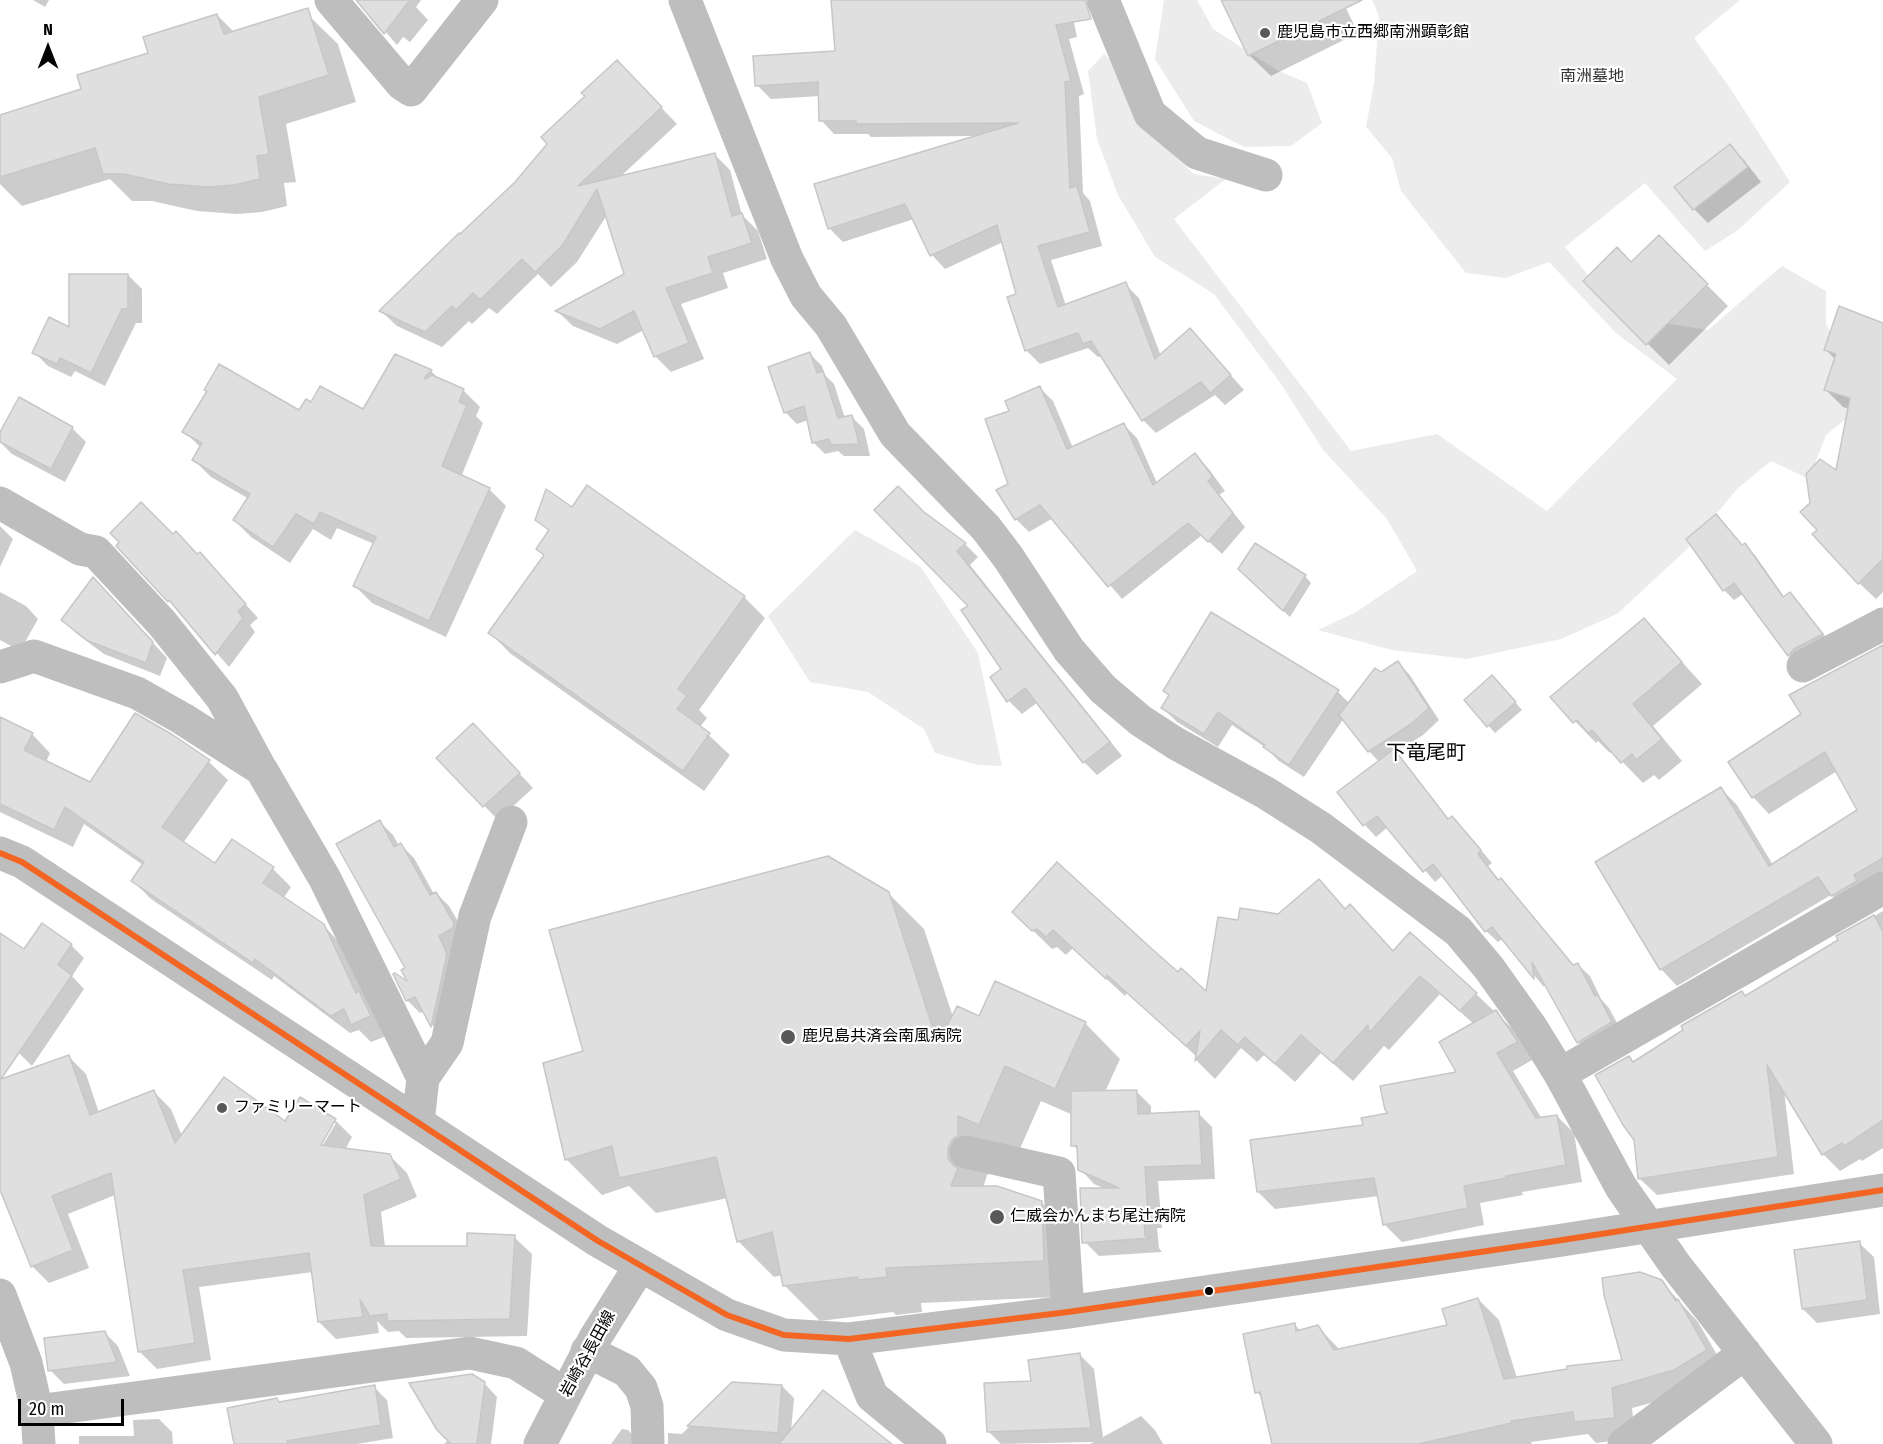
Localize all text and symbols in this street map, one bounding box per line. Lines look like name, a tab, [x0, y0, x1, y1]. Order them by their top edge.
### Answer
north arrow	[18, 18, 78, 78]
text: N	[43, 20, 53, 39]
place label: 鹿児島市立西郷南洲顕彰館	[1277, 23, 1469, 43]
marker: 鹿児島市立西郷南洲顕彰館	[1258, 26, 1272, 40]
park label: 南洲墓地	[1560, 67, 1624, 87]
district label: 下竜尾町	[1386, 741, 1466, 765]
place label: 鹿児島共済会南風病院	[802, 1027, 962, 1047]
marker: 鹿児島共済会南風病院	[779, 1028, 797, 1046]
place label: ファミリーマート	[234, 1098, 362, 1118]
marker: ファミリーマート	[215, 1101, 229, 1115]
place label: 仁威会かんまち尾辻病院	[1010, 1207, 1186, 1227]
marker: 仁威会かんまち尾辻病院	[988, 1208, 1006, 1226]
unlabelled marker	[1203, 1285, 1215, 1297]
street label: 岩崎谷長田線	[556, 1307, 620, 1401]
scale bar	[21, 1387, 128, 1425]
text: 20 m	[29, 1398, 64, 1420]

